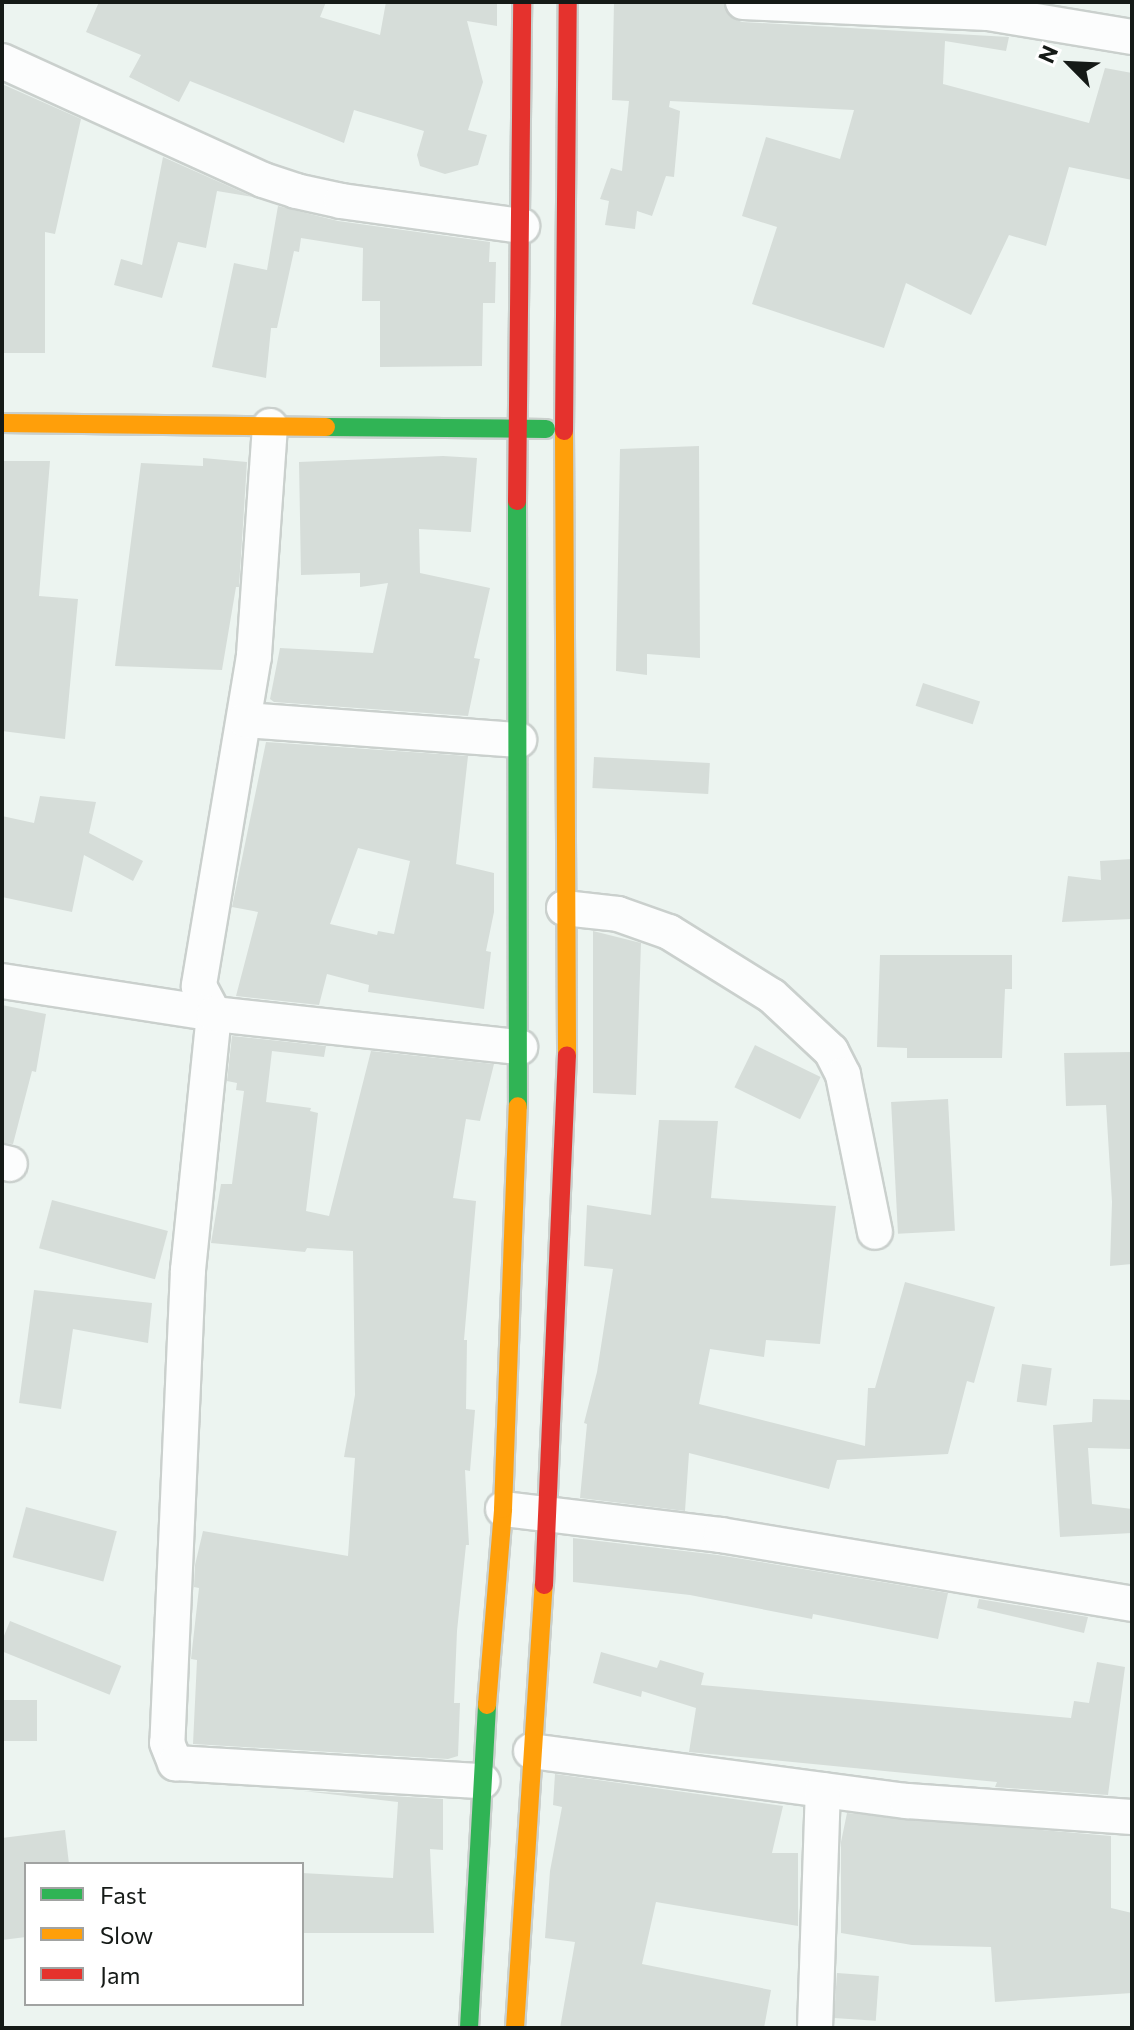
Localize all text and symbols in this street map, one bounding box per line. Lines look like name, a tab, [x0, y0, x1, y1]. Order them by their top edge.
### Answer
north arrow	[1030, 24, 1110, 104]
text: N	[1032, 41, 1063, 67]
legend	[24, 1862, 304, 2006]
text: Fast	[100, 1880, 147, 1909]
text: Slow	[100, 1920, 153, 1949]
text: Jam	[100, 1960, 140, 1989]

